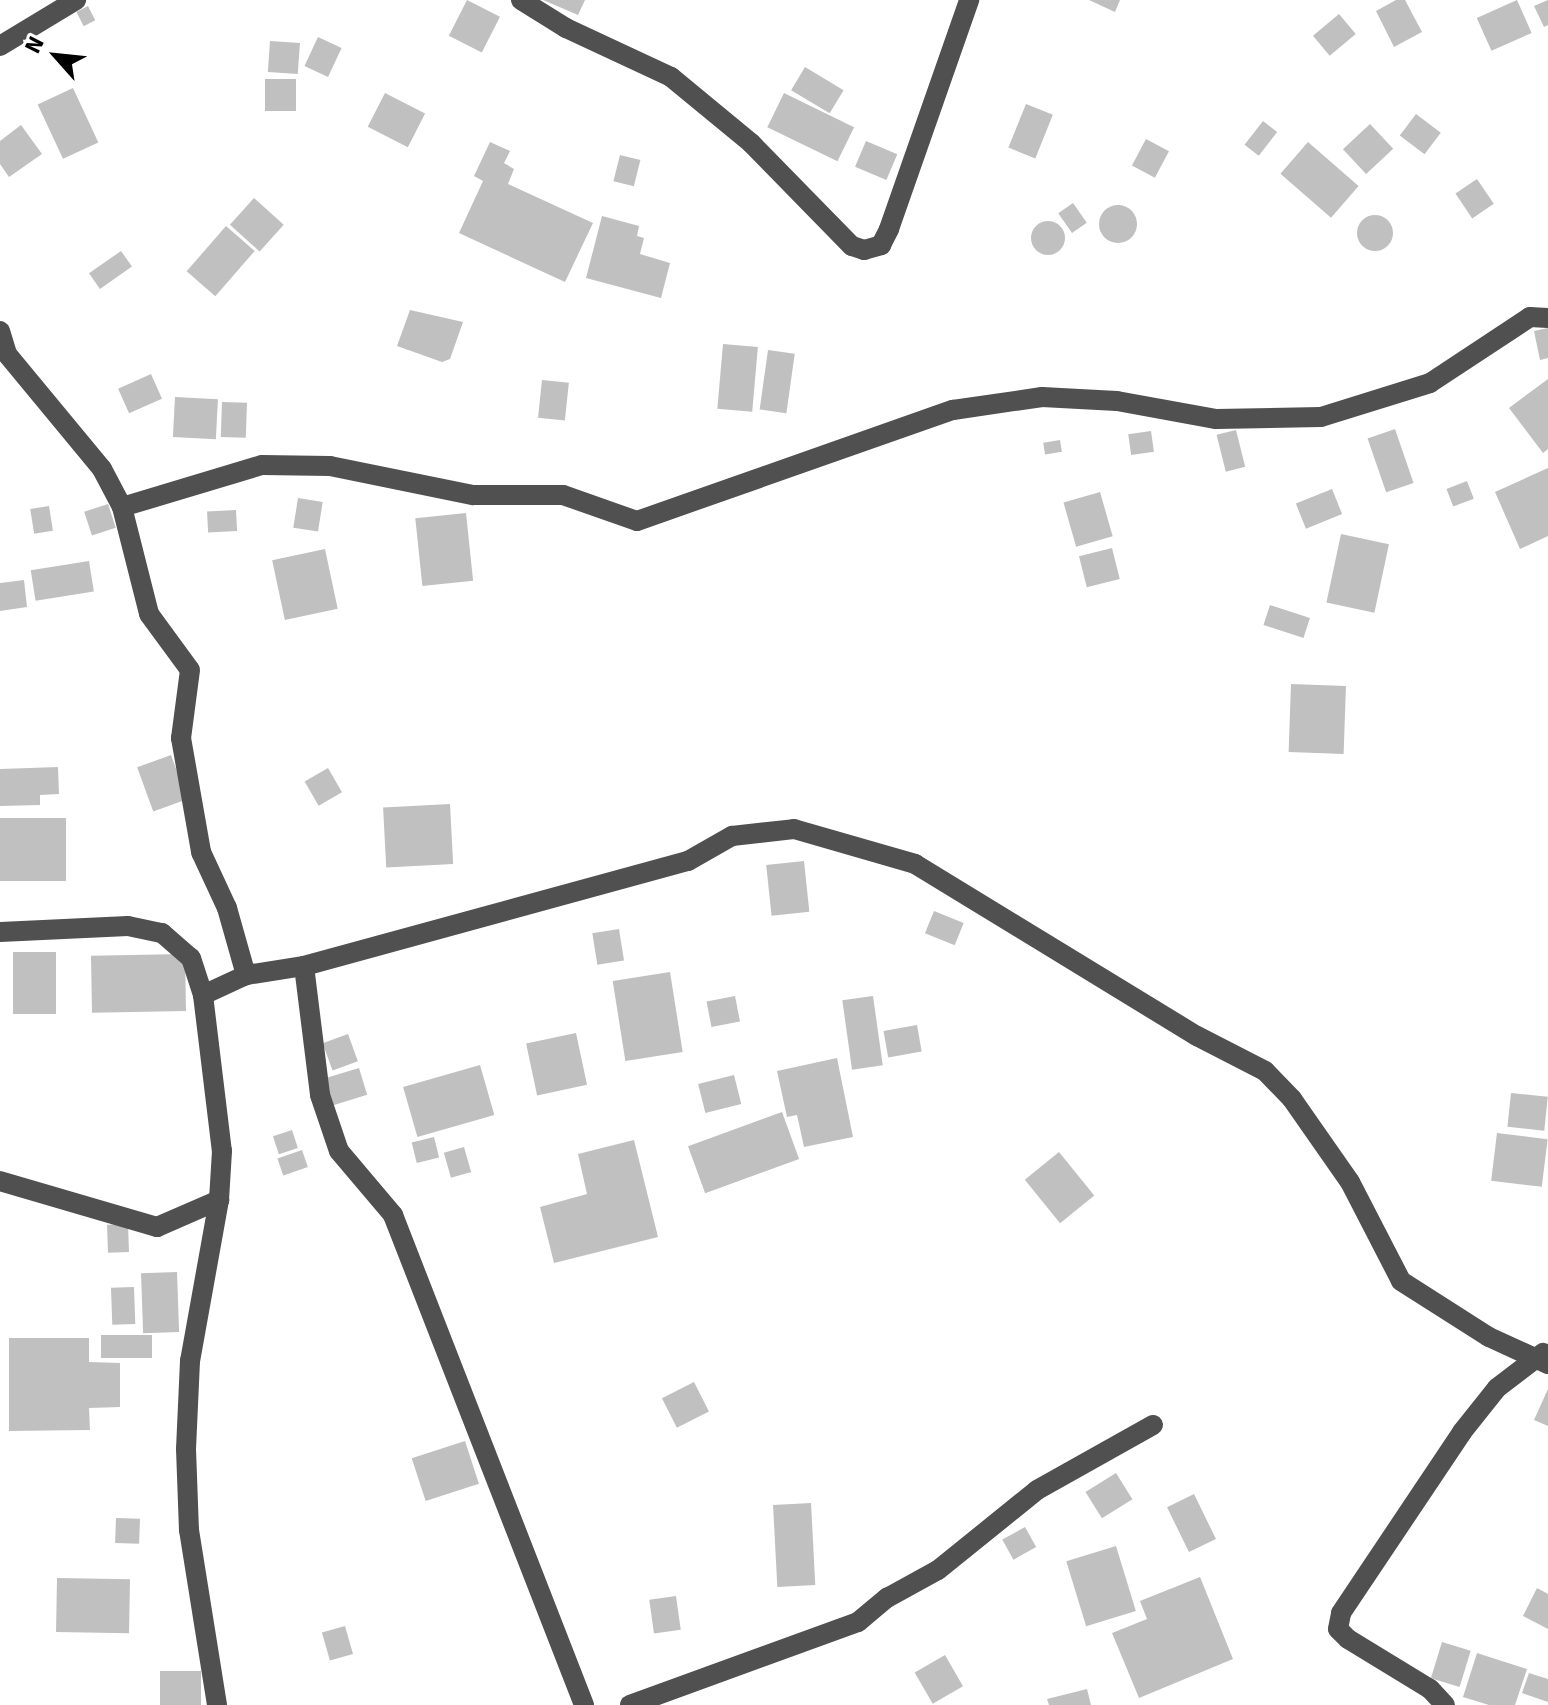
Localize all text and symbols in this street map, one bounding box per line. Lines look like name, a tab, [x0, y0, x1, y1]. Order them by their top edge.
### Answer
north arrow	[16, 16, 96, 96]
text: N	[19, 32, 50, 58]

